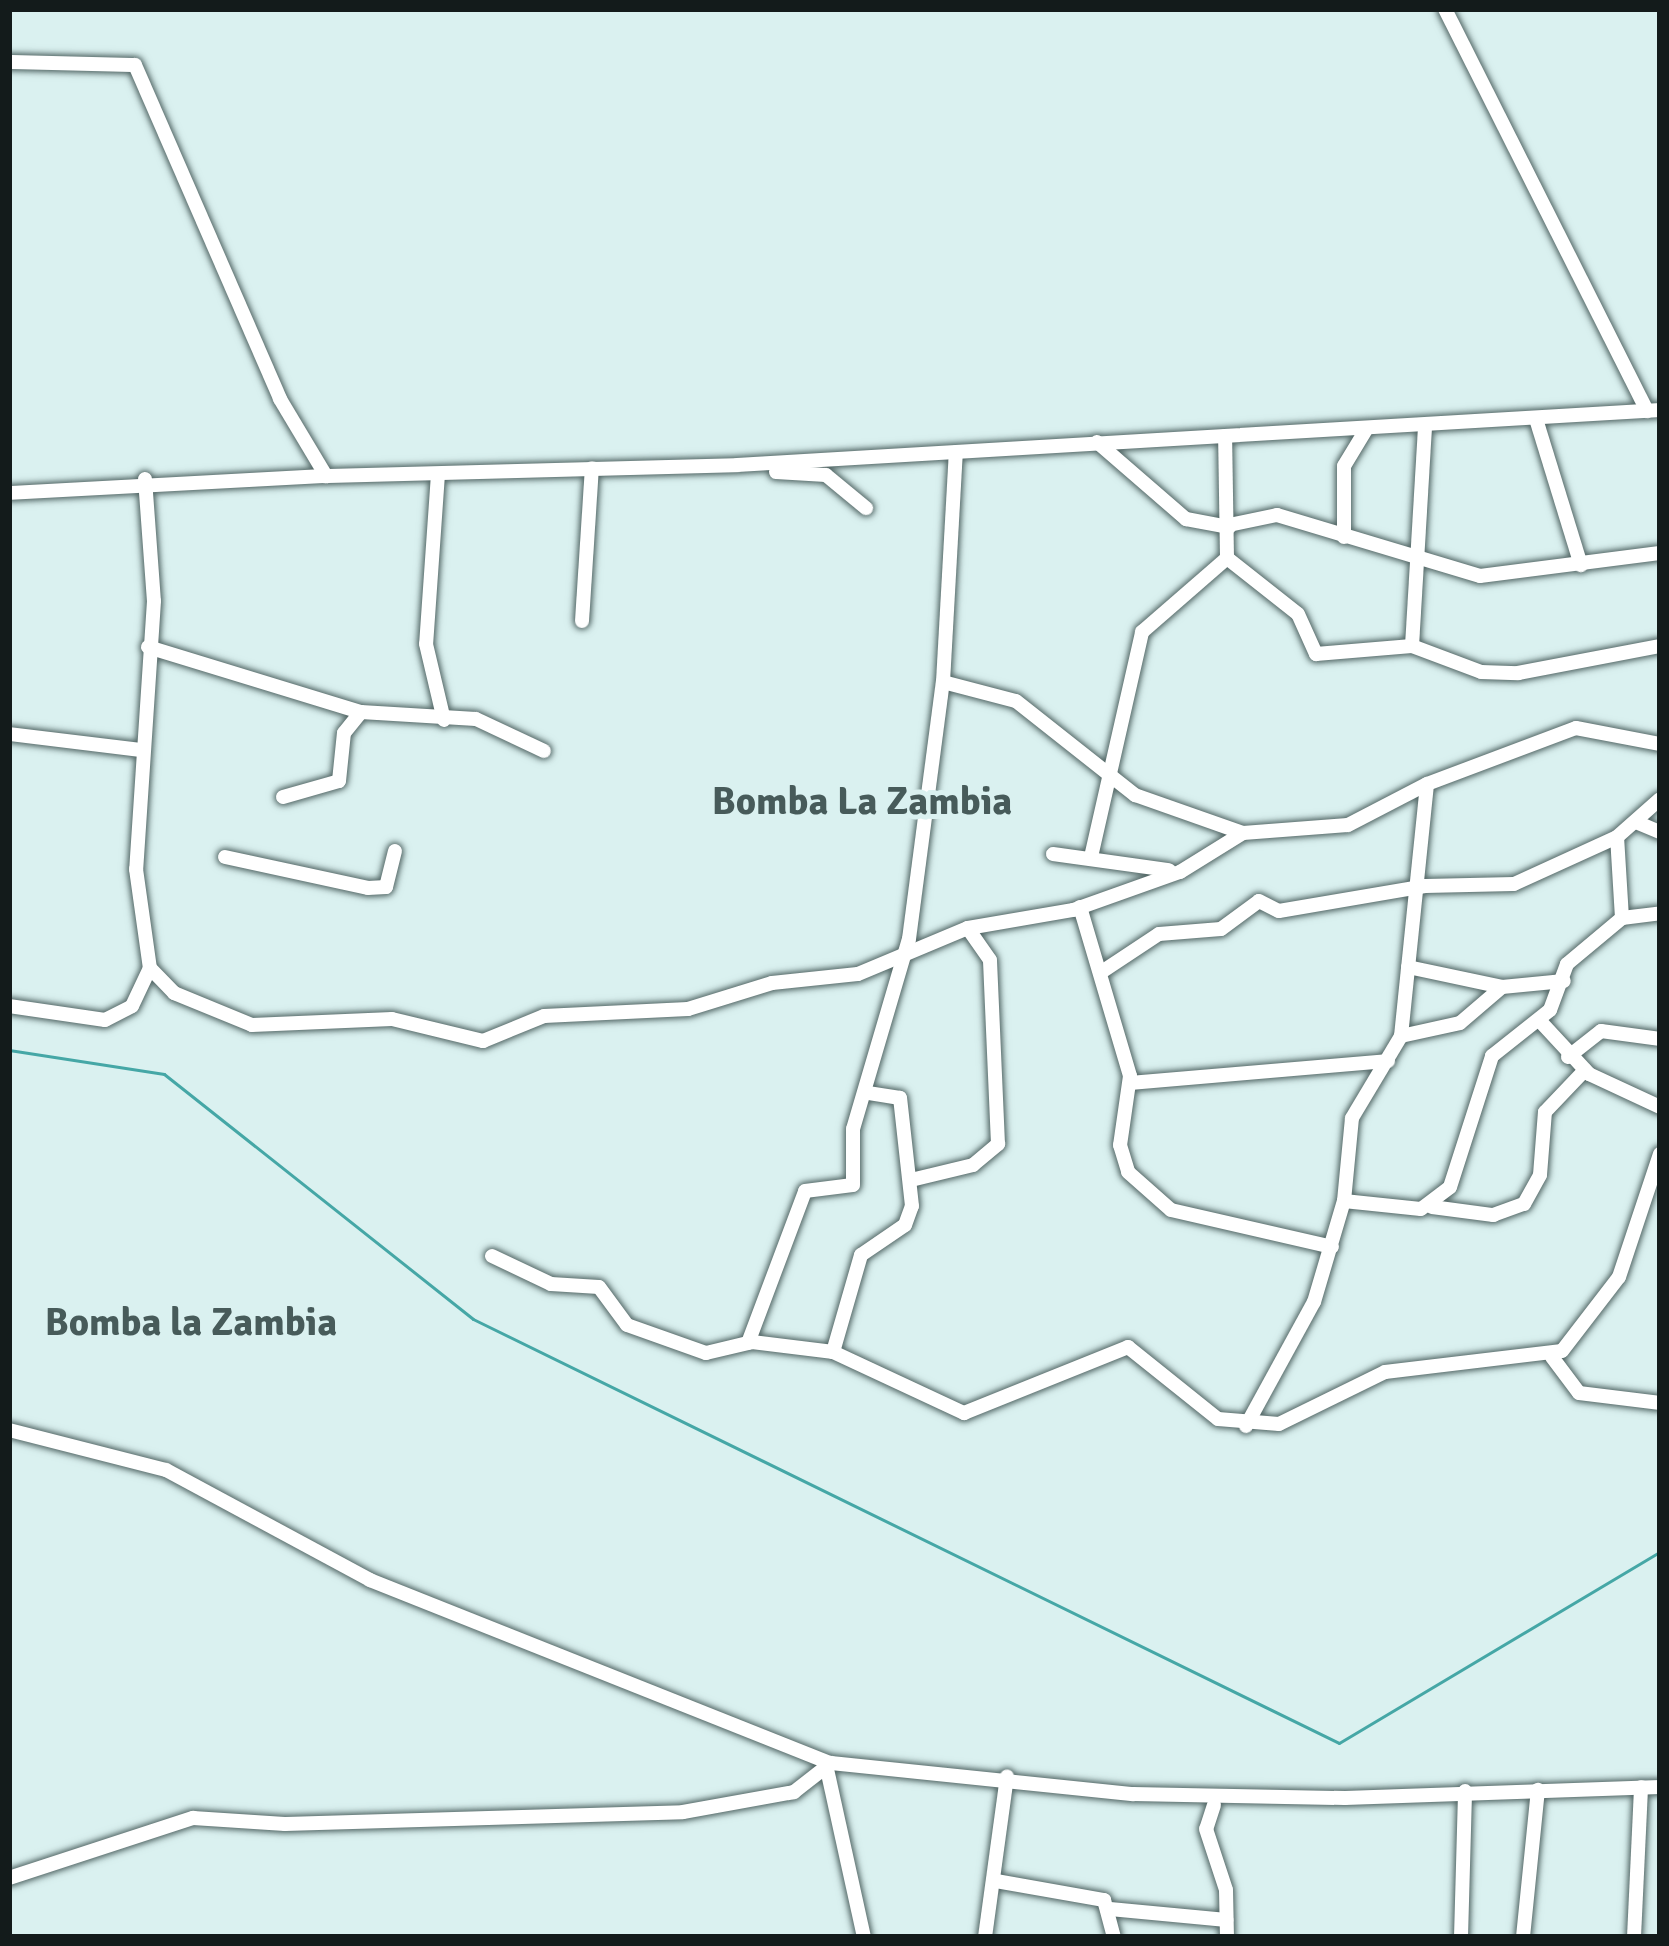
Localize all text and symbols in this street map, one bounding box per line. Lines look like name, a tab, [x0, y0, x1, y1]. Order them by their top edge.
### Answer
district label: Bomba La Zambia	[712, 778, 1012, 824]
district label: Bomba la Zambia	[45, 1299, 337, 1345]

